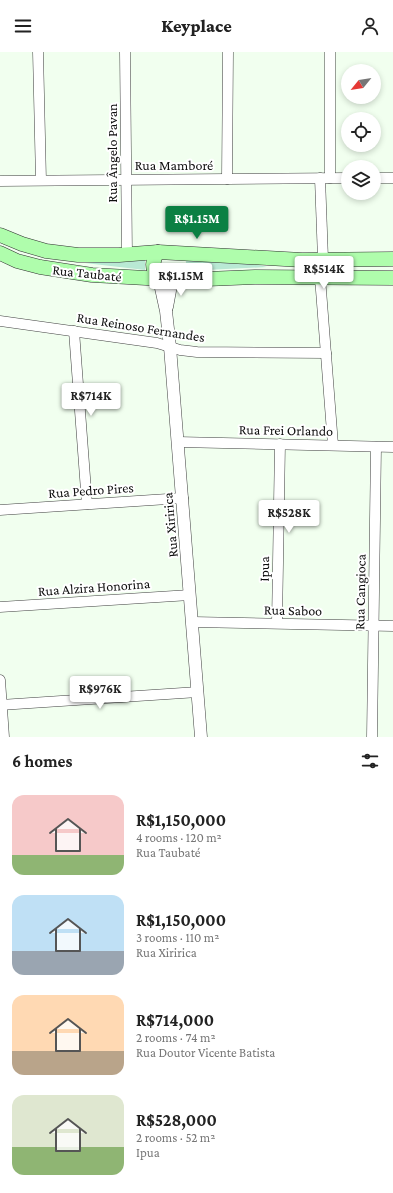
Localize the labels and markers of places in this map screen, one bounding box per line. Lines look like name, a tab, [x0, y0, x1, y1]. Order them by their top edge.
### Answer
pin: R$1.15M	[160, 206, 234, 240]
pin: R$514K	[291, 256, 357, 290]
pin: R$1.15M	[144, 263, 218, 297]
pin: R$714K	[58, 383, 124, 417]
pin: R$528K	[256, 500, 322, 534]
pin: R$976K	[67, 676, 133, 710]

